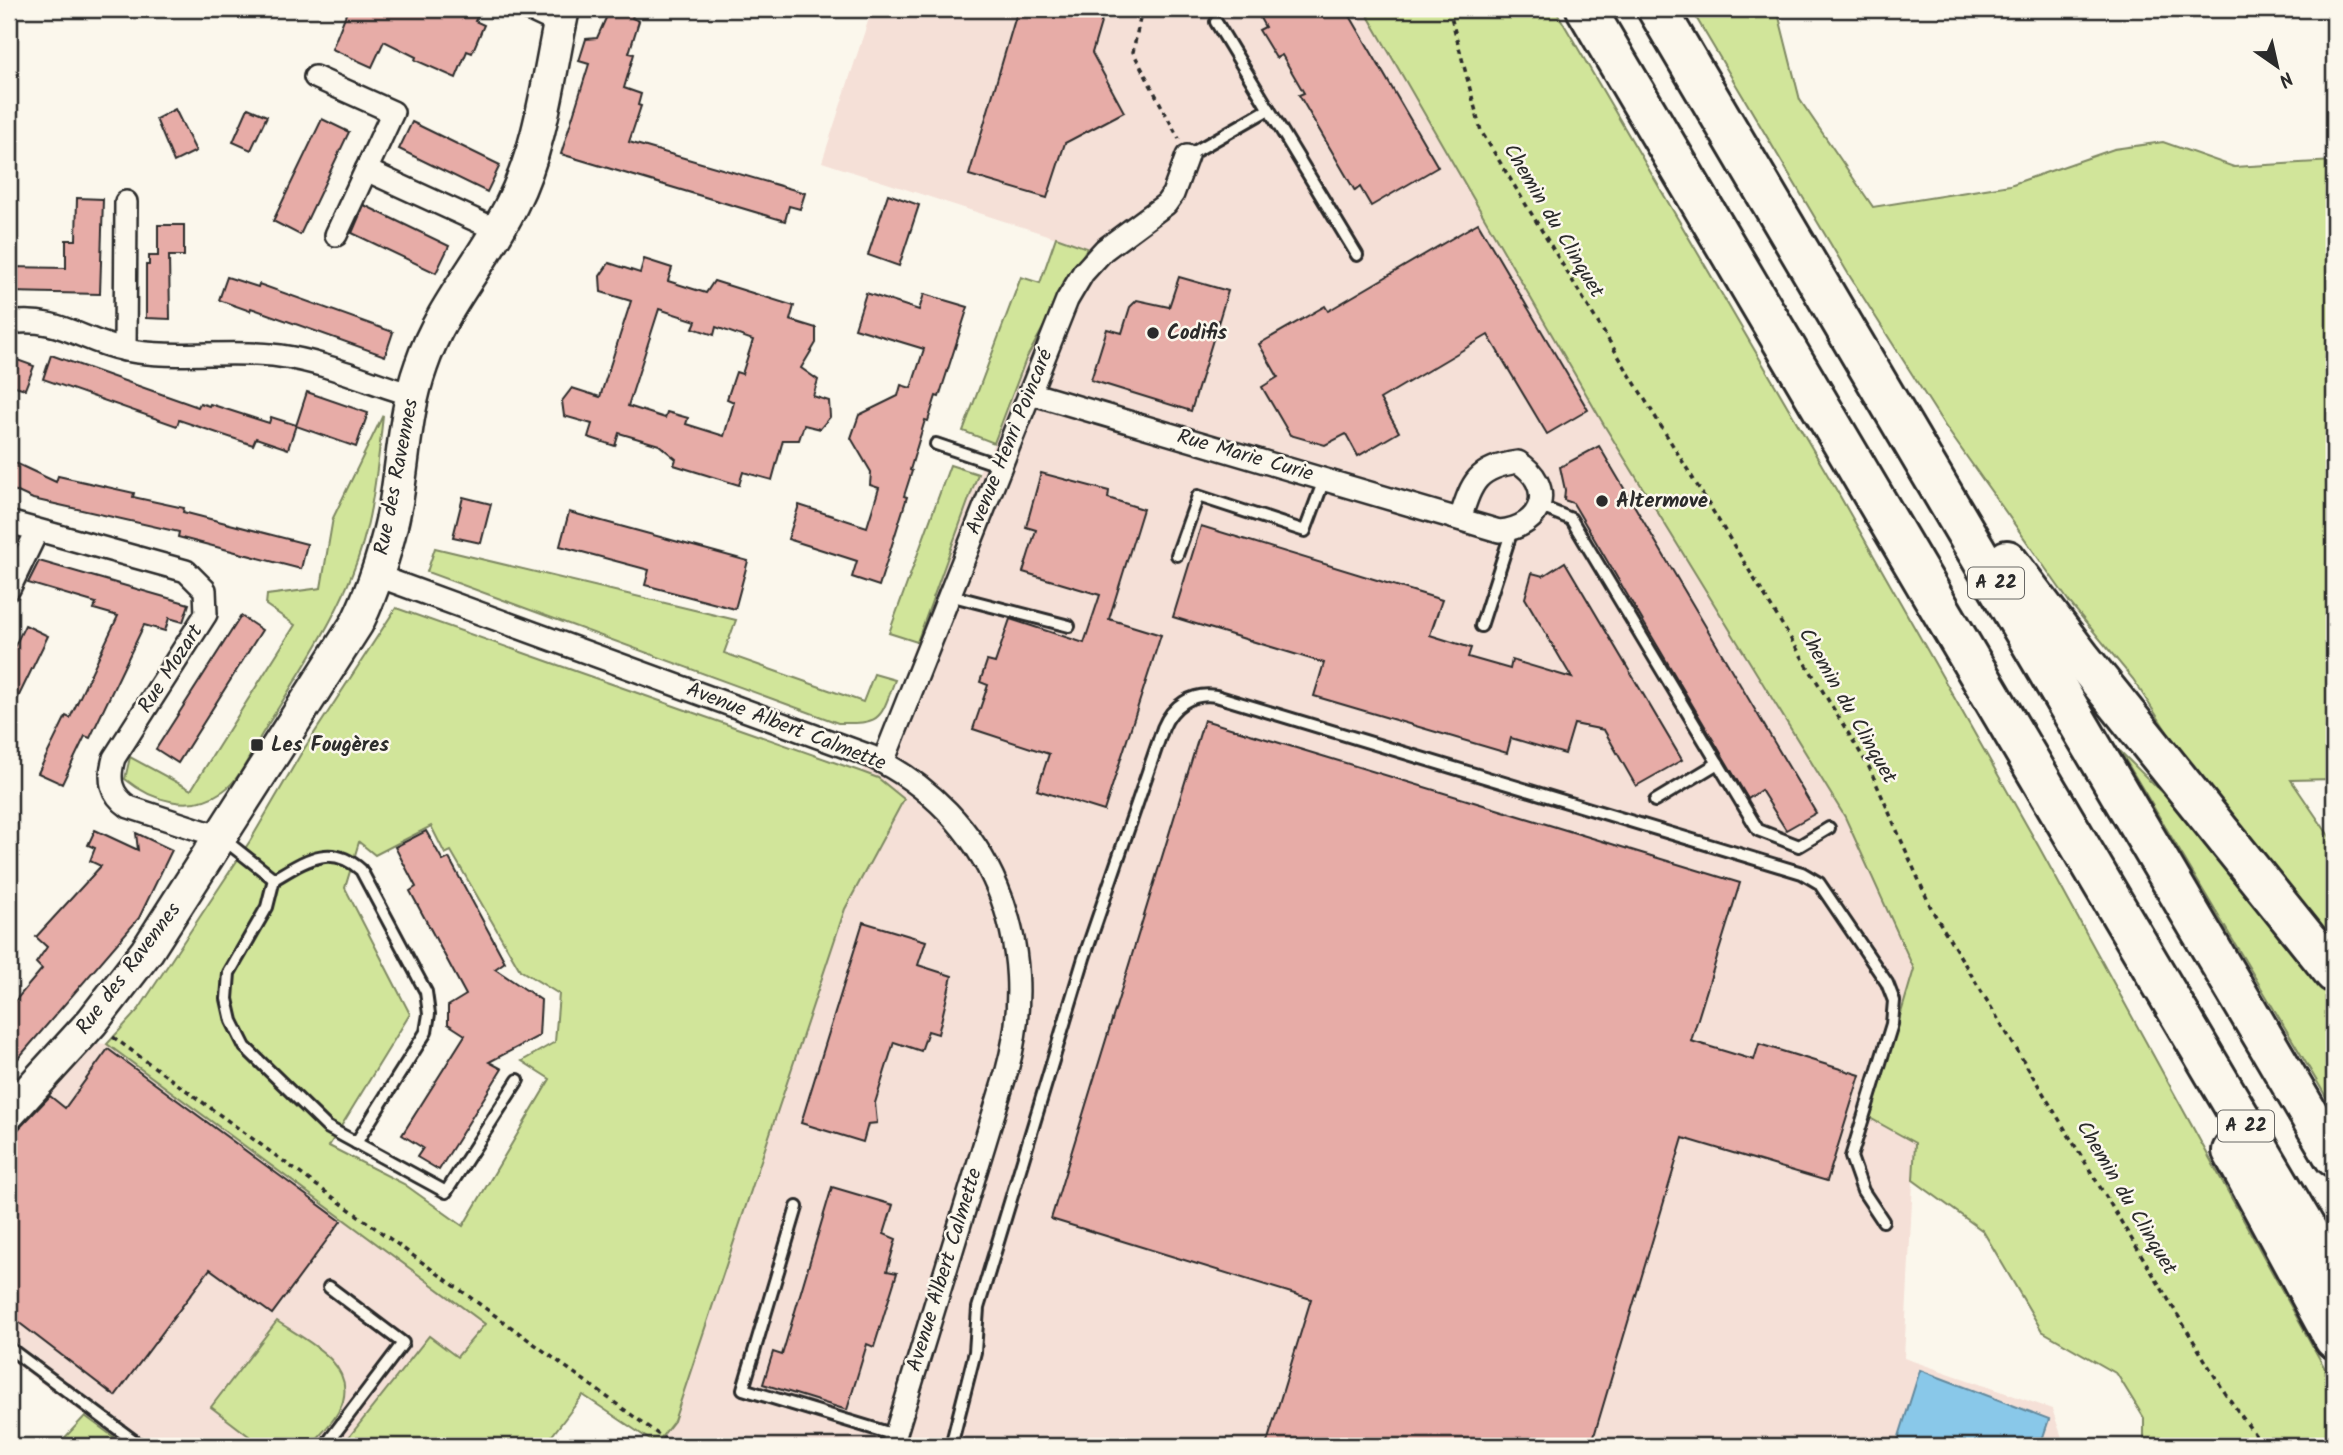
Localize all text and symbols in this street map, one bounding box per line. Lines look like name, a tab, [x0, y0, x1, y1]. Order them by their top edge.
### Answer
north arrow	[2242, 32, 2312, 102]
text: N	[2272, 63, 2299, 94]
street label: Chemin du Clinquet	[1494, 137, 1613, 305]
place label: Codifis	[1167, 317, 1227, 350]
marker: Codifis	[1145, 325, 1161, 341]
street label: Avenue Henri Poincaré	[958, 343, 1063, 540]
street label: Rue des Ravennes	[366, 396, 428, 558]
street label: Rue Marie Curie	[1173, 421, 1318, 491]
place label: Altermove	[1616, 485, 1708, 518]
marker: Altermove	[1594, 493, 1610, 509]
road number: A 22	[1968, 568, 2024, 598]
street label: Rue Mozart	[130, 617, 213, 720]
street label: Chemin du Clinquet	[1789, 622, 1906, 791]
street label: Avenue Albert Calmette	[681, 674, 891, 781]
place label: Les Fougères	[271, 729, 389, 762]
marker: Les Fougères	[249, 737, 265, 753]
street label: Rue des Ravennes	[68, 896, 190, 1042]
road number: A 22	[2218, 1110, 2274, 1142]
street label: Chemin du Clinquet	[2067, 1114, 2186, 1282]
street label: Avenue Albert Calmette	[898, 1163, 992, 1376]

